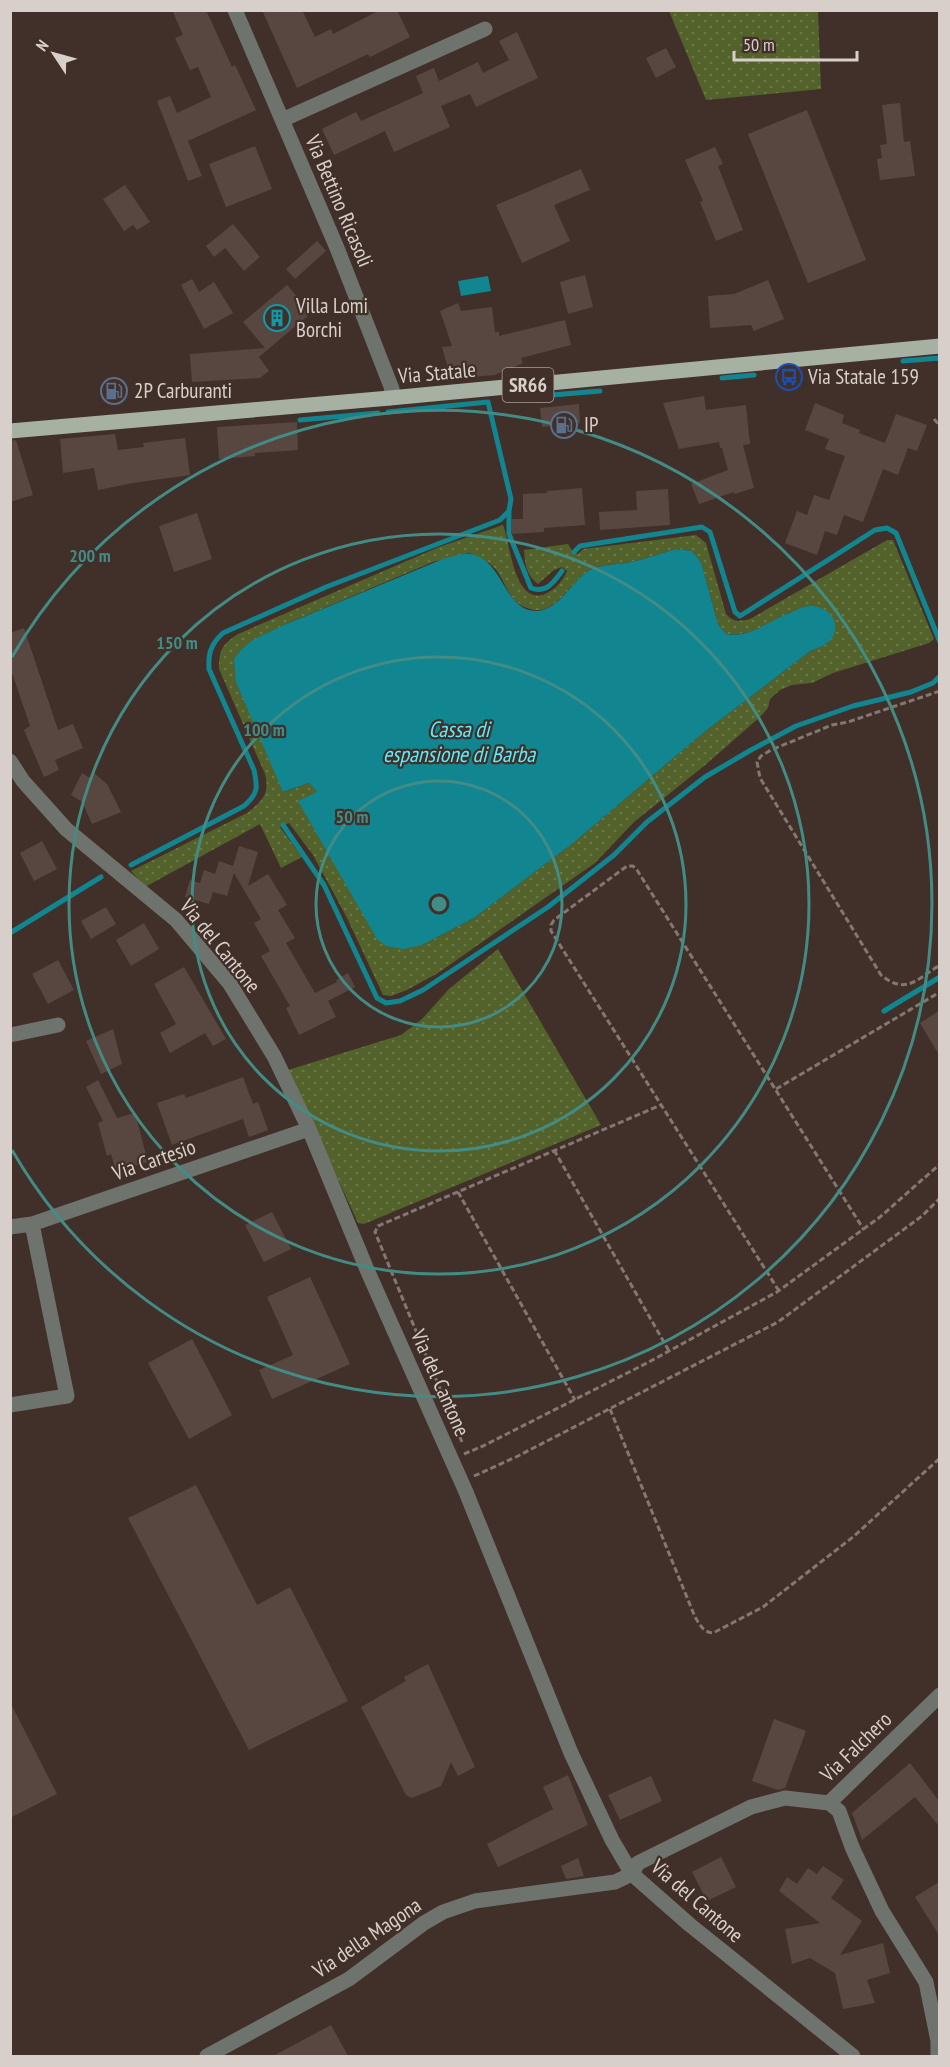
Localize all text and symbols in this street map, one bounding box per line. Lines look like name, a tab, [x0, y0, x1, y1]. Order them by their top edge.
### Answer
north arrow	[24, 24, 84, 84]
scale bar	[734, 24, 857, 62]
text: 50 m	[743, 33, 775, 56]
text: N	[31, 36, 52, 55]
street label: Via Bettino Ricasoli	[299, 130, 379, 271]
place label: Villa Lomi Borchi	[295, 292, 368, 343]
building icon: Villa Lomi Borchi	[262, 303, 292, 333]
street label: Via Statale	[396, 356, 477, 389]
bus stop icon: Via Statale 159	[774, 362, 804, 392]
place label: Via Statale 159	[807, 363, 919, 390]
road number: SR66	[502, 368, 554, 402]
fuel station icon: 2P Carburanti	[99, 376, 129, 406]
place label: 2P Carburanti	[134, 377, 232, 404]
fuel station icon: IP	[549, 410, 579, 440]
place label: IP	[584, 411, 598, 438]
text: 200 m	[69, 544, 111, 567]
text: 150 m	[156, 631, 198, 654]
water label: Cassa di espansione di Barba	[383, 715, 536, 768]
text: 100 m	[243, 718, 285, 741]
text: 50 m	[336, 805, 368, 828]
street label: Via del Cantone	[173, 892, 267, 998]
centre of rings	[429, 894, 449, 914]
street label: Via Cartesio	[108, 1133, 199, 1187]
street label: Via del Cantone	[405, 1324, 476, 1440]
street label: Via Falchero	[813, 1706, 897, 1788]
street label: Via del Cantone	[645, 1852, 749, 1948]
street label: Via della Magona	[306, 1891, 426, 1984]

